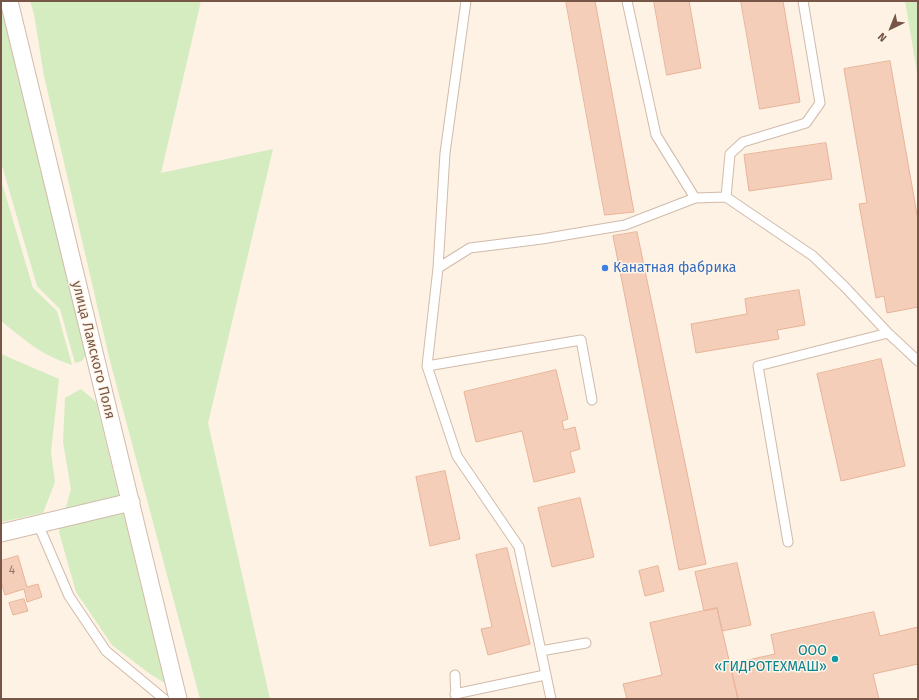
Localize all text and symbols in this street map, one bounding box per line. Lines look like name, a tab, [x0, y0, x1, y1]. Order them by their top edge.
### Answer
north arrow	[871, 8, 911, 48]
text: N	[875, 30, 890, 44]
place label: Канатная фабрика	[613, 260, 736, 276]
marker: Канатная фабрика	[600, 263, 610, 273]
street label: улица Ламского Поля	[68, 279, 118, 421]
house number: 4	[9, 564, 15, 578]
place label: ООО «ГИДРОТЕХМАШ»	[714, 643, 827, 676]
marker: ООО «ГИДРОТЕХМАШ»	[830, 654, 840, 664]

